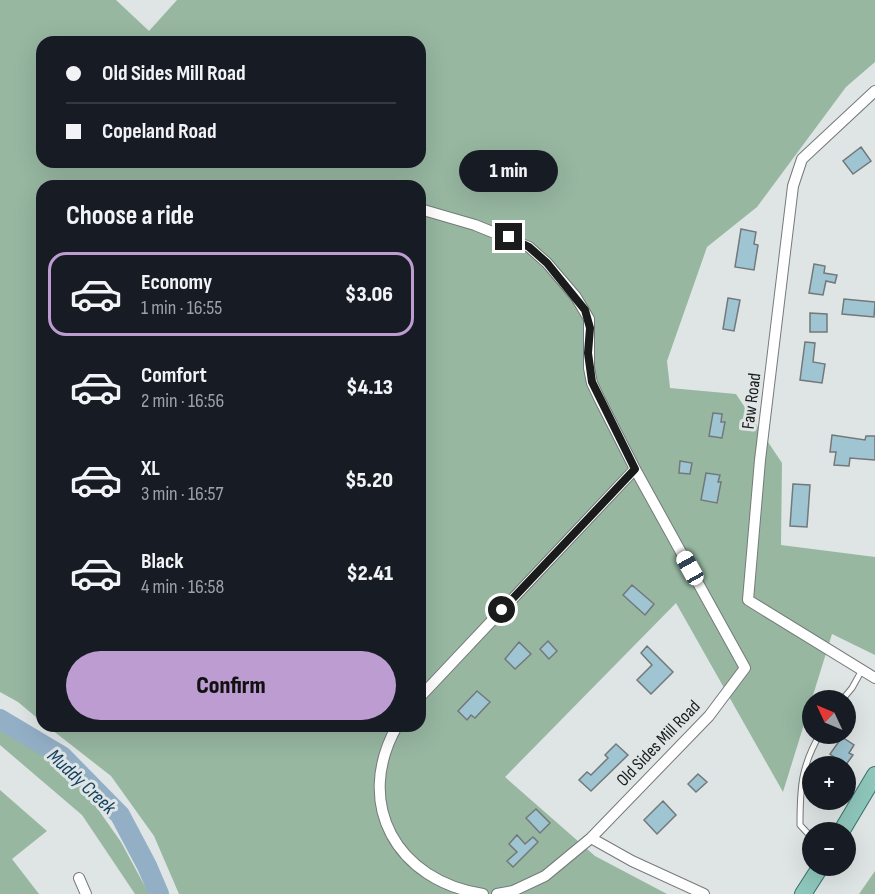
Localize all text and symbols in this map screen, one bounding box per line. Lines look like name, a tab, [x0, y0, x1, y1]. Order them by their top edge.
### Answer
text: Old Sides Mill Road	[102, 60, 246, 87]
text: Copeland Road	[102, 118, 217, 145]
callout: 1 min	[460, 150, 558, 192]
text: 1 min	[489, 159, 528, 183]
text: Choose a ride	[66, 200, 194, 232]
route end	[495, 223, 522, 250]
icon: car	[69, 267, 123, 321]
text: Economy	[141, 269, 212, 296]
text: $3.06	[345, 281, 393, 308]
text: 1 min · 16:55	[141, 296, 222, 320]
icon: car	[69, 360, 123, 414]
text: Comfort	[141, 362, 207, 389]
street label: Faw Road	[738, 372, 765, 430]
text: $4.13	[346, 374, 393, 401]
text: 2 min · 16:56	[141, 389, 224, 413]
icon: car	[69, 453, 123, 507]
text: XL	[141, 455, 160, 482]
text: $5.20	[345, 467, 393, 494]
text: 3 min · 16:57	[141, 482, 224, 506]
icon: car	[69, 546, 123, 600]
text: Black	[141, 548, 183, 575]
car	[673, 548, 707, 588]
text: $2.41	[346, 560, 393, 587]
text: 4 min · 16:58	[141, 575, 224, 599]
route start	[488, 596, 515, 623]
button: Confirm	[66, 651, 396, 720]
north arrow	[802, 690, 856, 744]
map controls	[802, 690, 856, 876]
street label: Old Sides Mill Road	[612, 696, 705, 791]
water label: Muddy Creek	[42, 744, 121, 820]
button: +	[802, 756, 856, 810]
button: −	[802, 822, 856, 876]

